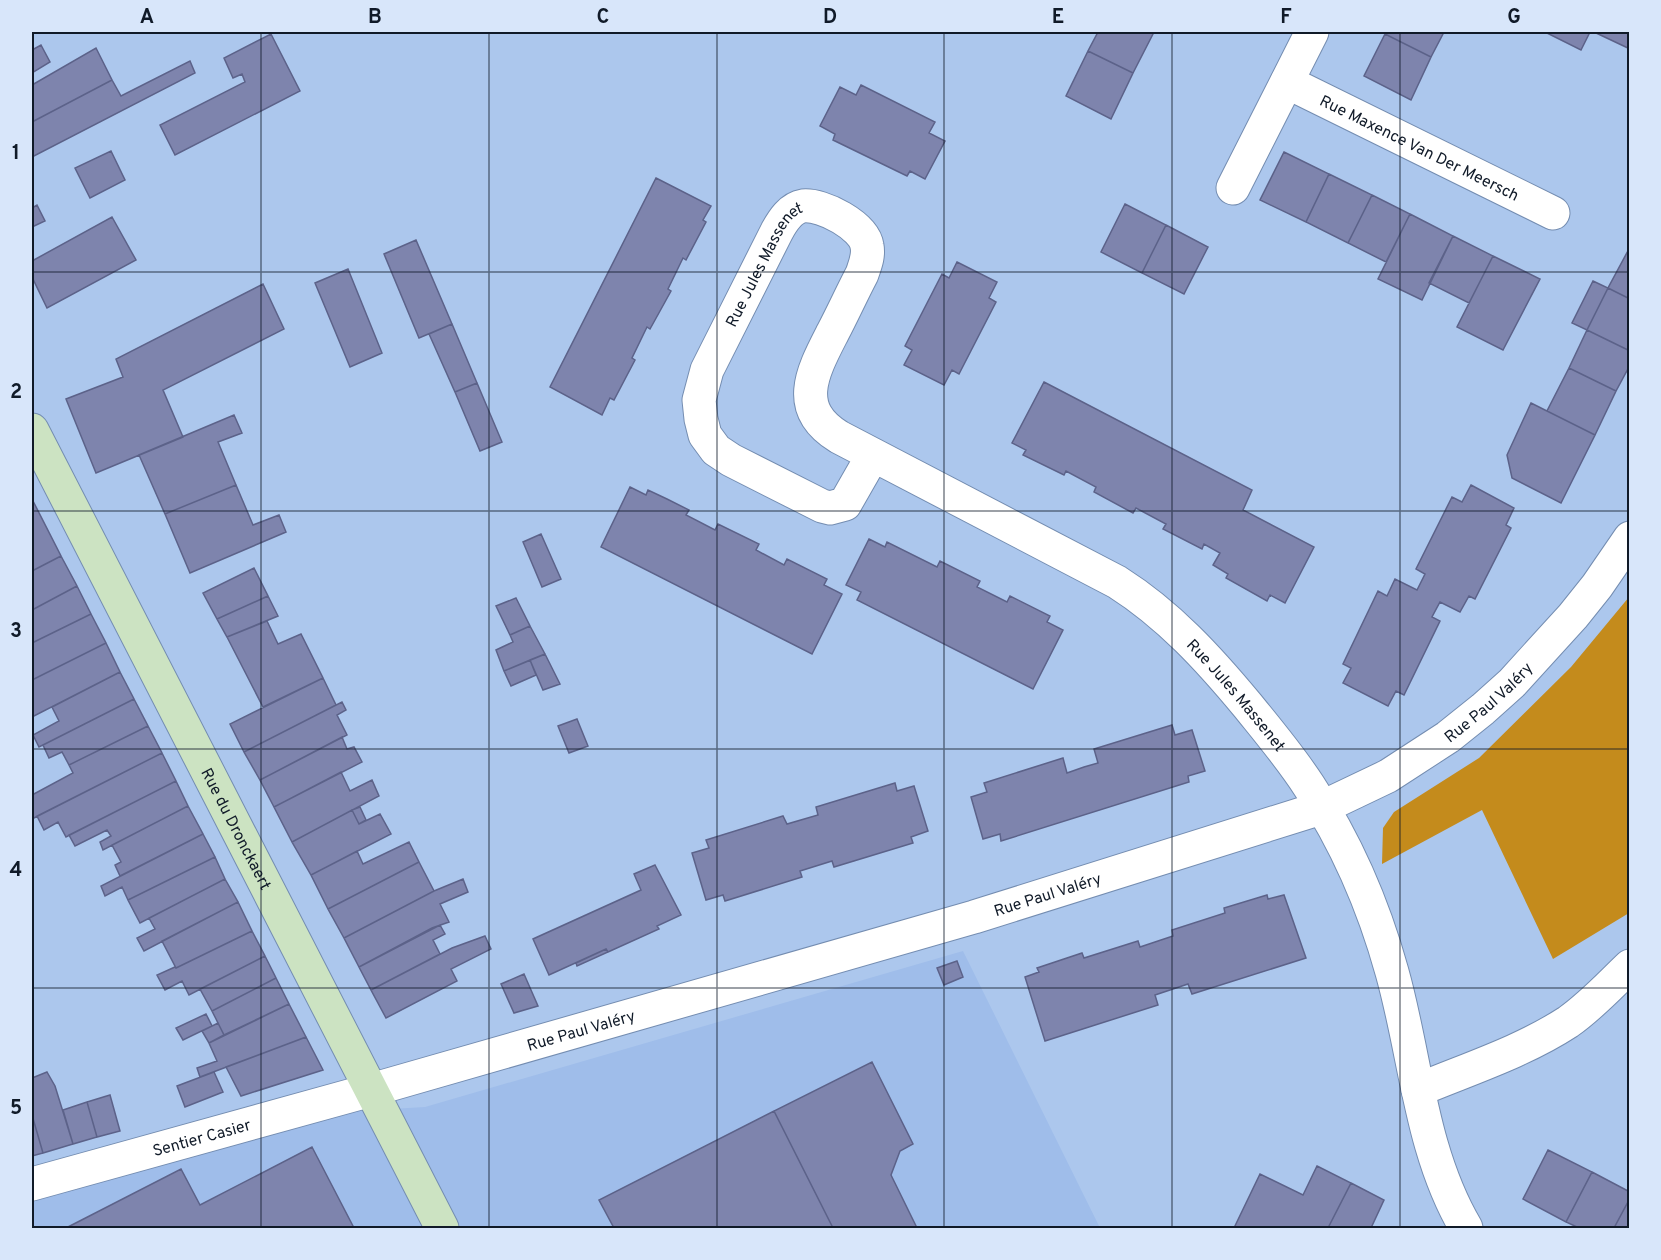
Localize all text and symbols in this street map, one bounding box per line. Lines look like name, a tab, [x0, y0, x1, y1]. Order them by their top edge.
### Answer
text: A	[140, 5, 154, 31]
text: B	[368, 5, 382, 31]
text: C	[597, 5, 609, 31]
text: D	[823, 5, 837, 31]
text: E	[1052, 5, 1064, 31]
text: F	[1280, 5, 1292, 31]
text: G	[1507, 5, 1521, 31]
street label: Rue Maxence Van Der Meersch	[1316, 92, 1522, 207]
text: 1	[12, 141, 20, 167]
street label: Rue Jules Massenet	[722, 199, 806, 331]
text: 2	[10, 380, 22, 406]
text: 3	[10, 619, 22, 645]
street label: Rue Jules Massenet	[1181, 636, 1289, 756]
street label: Rue Paul Valéry	[1441, 659, 1538, 748]
street label: Rue du Dronckaert	[195, 765, 275, 894]
text: 4	[10, 858, 22, 884]
street label: Rue Paul Valéry	[992, 870, 1104, 922]
street label: Rue Paul Valéry	[525, 1007, 638, 1057]
text: 5	[10, 1096, 22, 1122]
street label: Sentier Casier	[151, 1116, 253, 1162]

